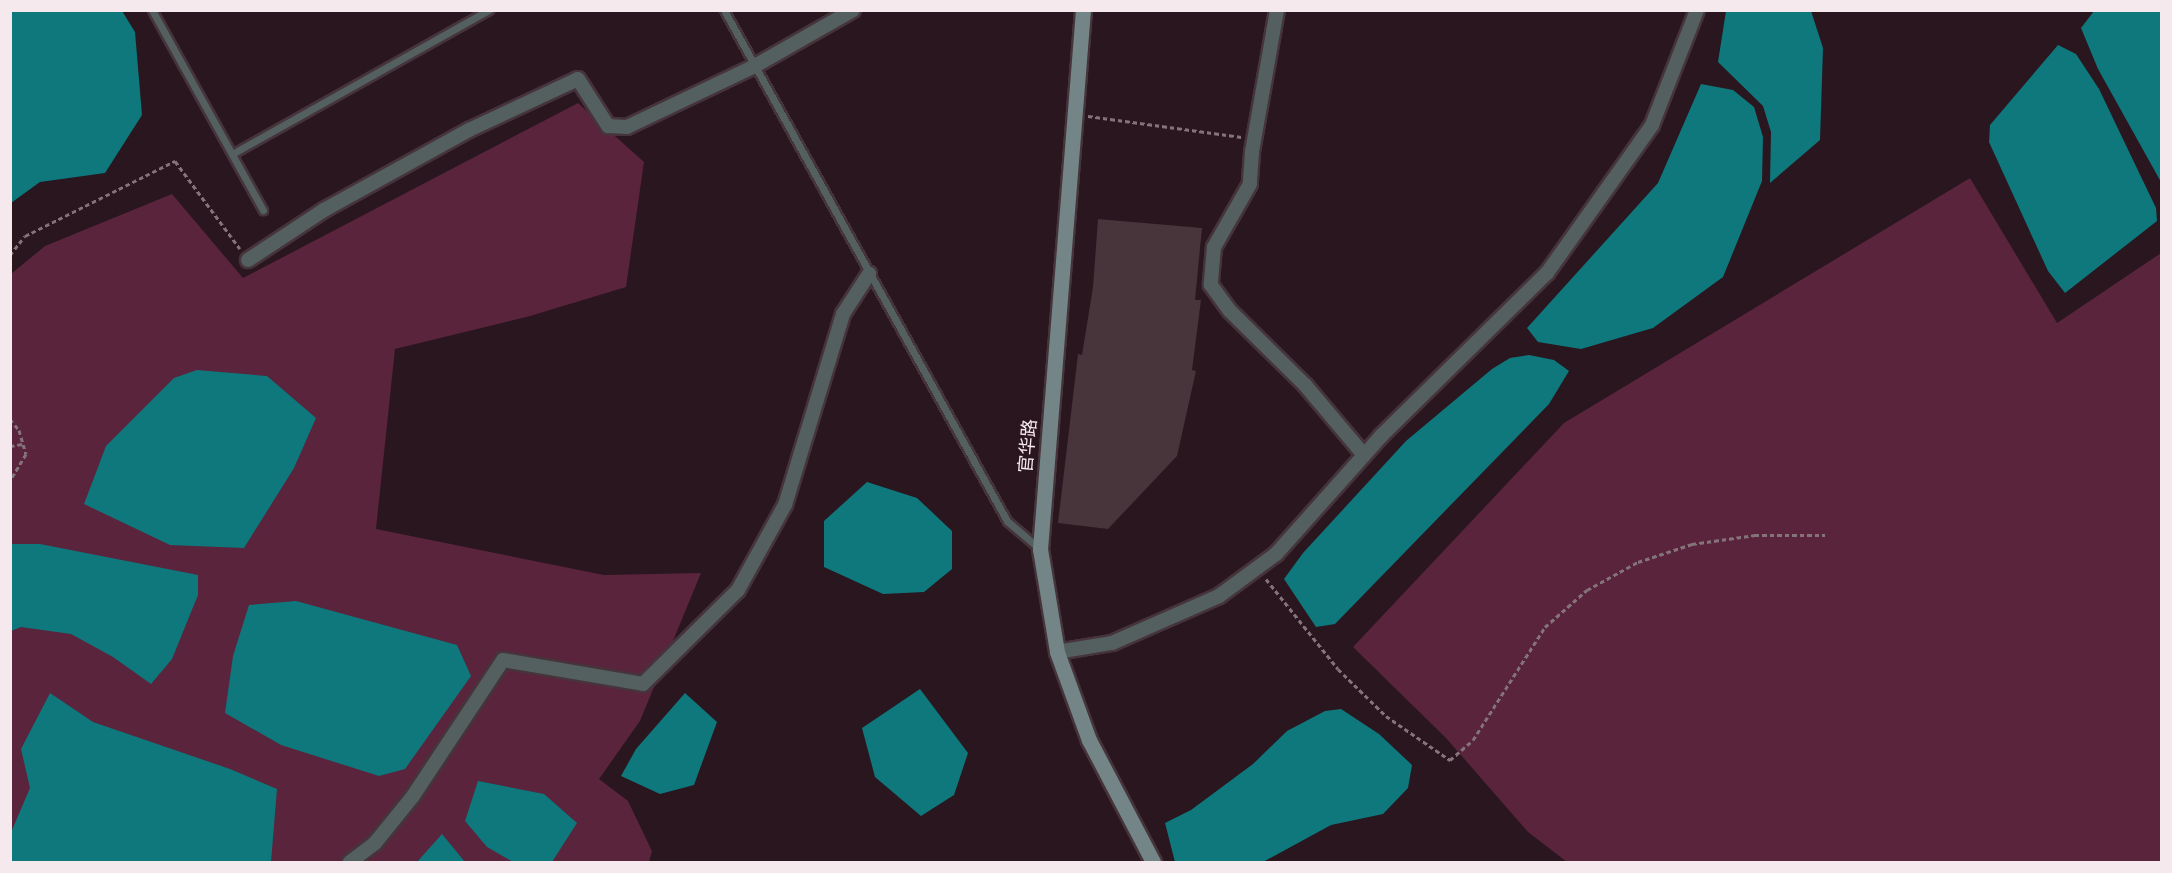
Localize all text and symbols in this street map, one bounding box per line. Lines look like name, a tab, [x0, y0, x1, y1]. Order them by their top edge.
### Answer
street label: 官华路	[1015, 418, 1041, 474]

